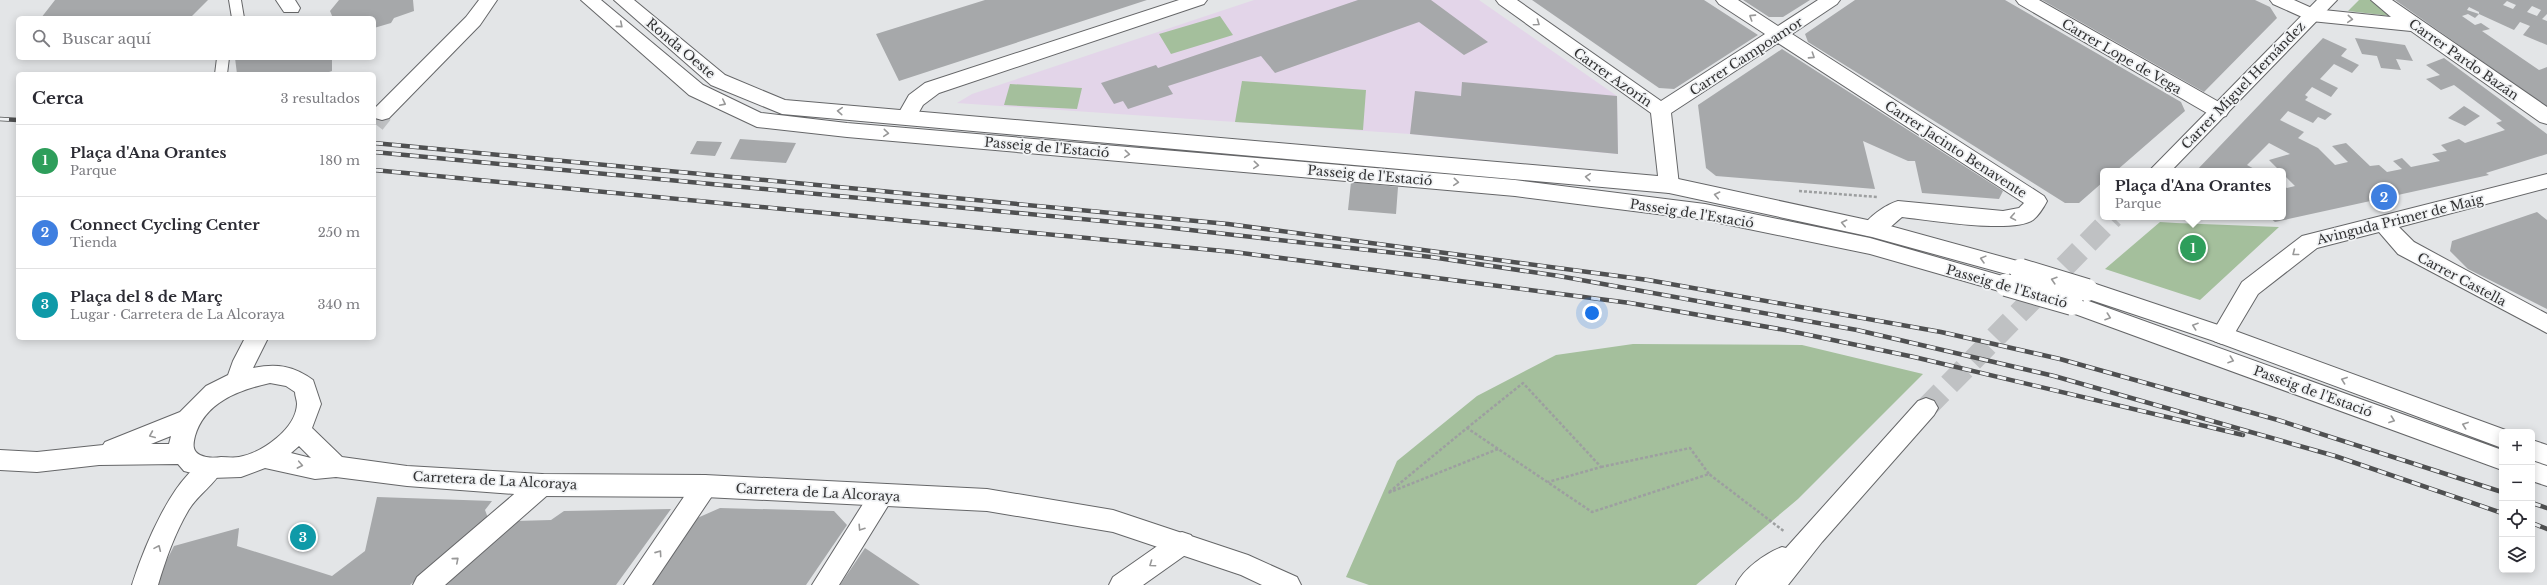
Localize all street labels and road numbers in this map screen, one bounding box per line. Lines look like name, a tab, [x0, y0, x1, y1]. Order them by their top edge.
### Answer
street label: Carrer Campoamor	[1686, 13, 1807, 99]
street label: Ronda Oeste	[643, 15, 719, 82]
street label: Carrer Lope de Vega	[2059, 15, 2186, 98]
street label: Carrer Pardo Bazán	[2405, 15, 2522, 104]
street label: Carrer Miguel Hernández	[2178, 18, 2309, 153]
street label: Carrer Azorín	[1570, 44, 1655, 111]
street label: Carrer Jacinto Benavente	[1881, 97, 2030, 202]
street label: Passeig de l'Estació	[984, 134, 1110, 161]
street label: Passeig de l'Estació	[1307, 162, 1433, 189]
street label: Avinguda Primer de Maig	[2314, 191, 2485, 249]
street label: Passeig de l'Estació	[1629, 195, 1755, 232]
street label: Carrer Castella	[2414, 249, 2510, 310]
street label: Passeig de l'Estació	[1944, 261, 2069, 312]
street label: Passeig de l'Estació	[2251, 362, 2375, 421]
street label: Carretera de La Alcoraya	[412, 468, 578, 493]
street label: Carretera de La Alcoraya	[735, 480, 901, 505]

